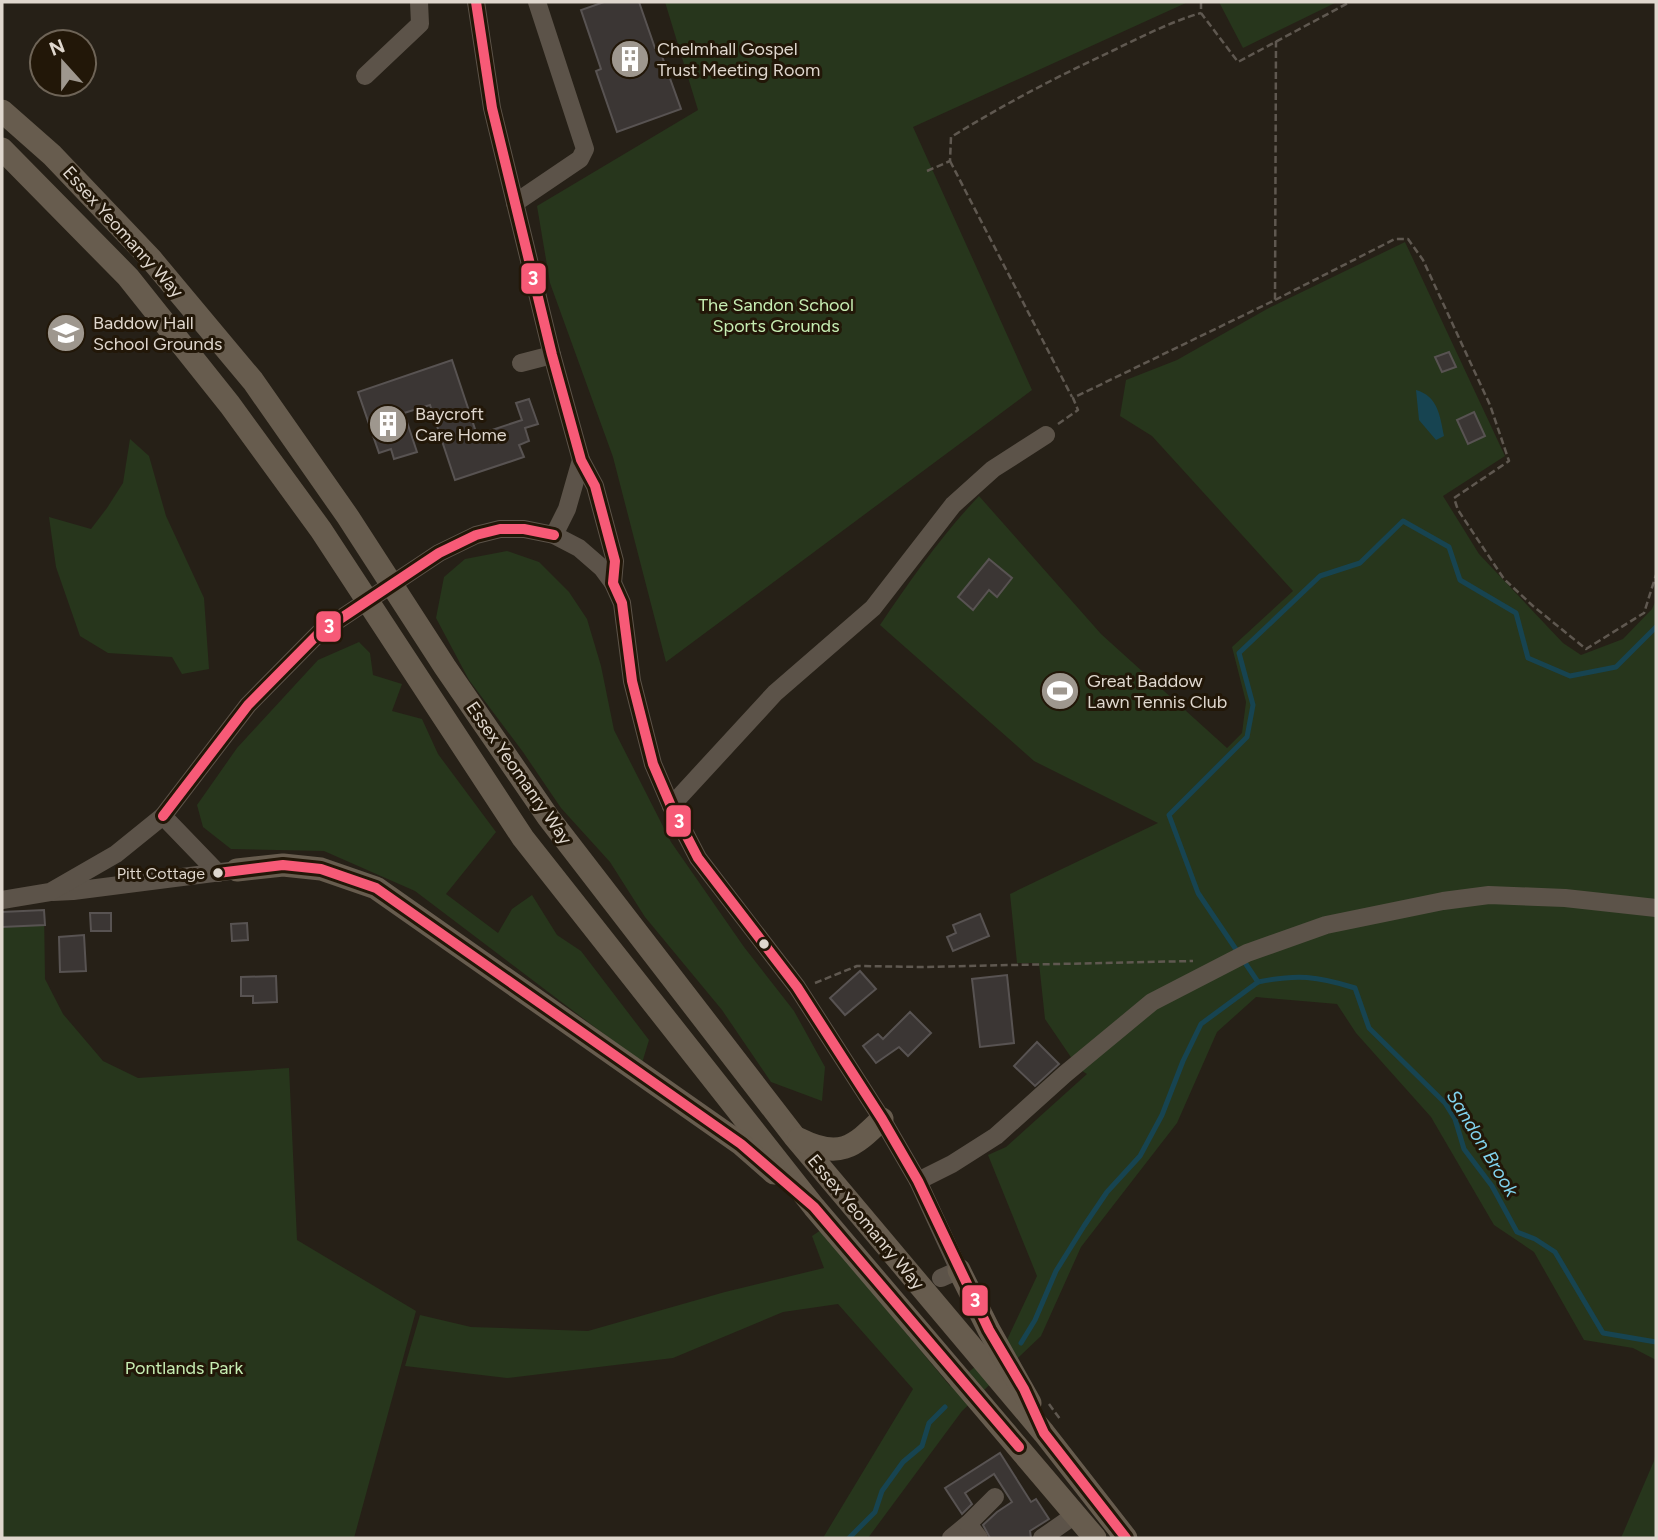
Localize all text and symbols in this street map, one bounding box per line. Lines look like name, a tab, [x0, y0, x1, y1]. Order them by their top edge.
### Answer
north arrow	[28, 28, 98, 98]
text: N	[46, 34, 68, 61]
building icon: Chelmhall Gospel Trust Meeting Room	[609, 38, 651, 80]
place label: Chelmhall Gospel Trust Meeting Room	[657, 38, 820, 81]
street label: Essex Yeomanry Way	[58, 162, 188, 303]
line badge: 3	[520, 262, 547, 295]
text: 3	[528, 267, 538, 290]
park label: The Sandon School Sports Grounds	[698, 294, 854, 337]
school or university icon: Baddow Hall School Grounds	[45, 312, 87, 354]
place label: Baddow Hall School Grounds	[93, 312, 222, 355]
building icon: Baycroft Care Home	[367, 403, 409, 445]
place label: Baycroft Care Home	[415, 403, 507, 446]
line badge: 3	[315, 610, 342, 643]
text: 3	[324, 615, 334, 638]
sports icon: Great Baddow Lawn Tennis Club	[1039, 670, 1081, 712]
place label: Great Baddow Lawn Tennis Club	[1087, 670, 1227, 713]
street label: Essex Yeomanry Way	[461, 697, 577, 849]
line badge: 3	[665, 804, 692, 838]
text: 3	[674, 810, 684, 833]
place label: Pitt Cottage	[117, 864, 205, 883]
marker: Pitt Cottage	[211, 866, 225, 880]
unlabelled marker	[757, 937, 771, 951]
water label: Sandon Brook	[1442, 1086, 1524, 1201]
street label: Essex Yeomanry Way	[803, 1150, 929, 1295]
line badge: 3	[961, 1284, 989, 1317]
text: 3	[970, 1289, 980, 1312]
park label: Pontlands Park	[125, 1357, 243, 1379]

